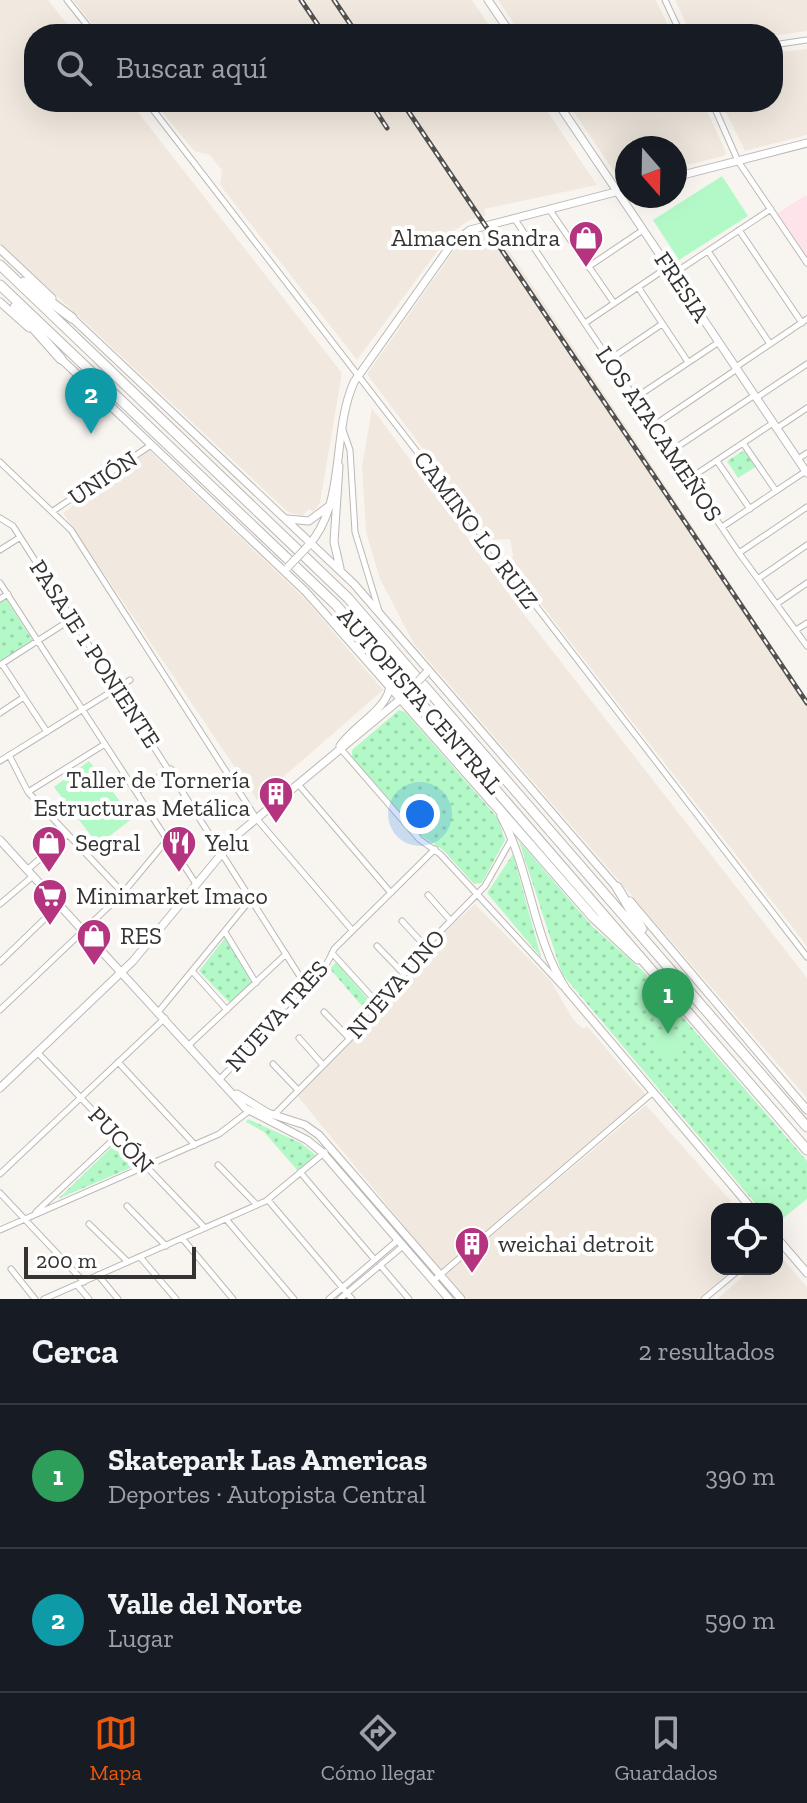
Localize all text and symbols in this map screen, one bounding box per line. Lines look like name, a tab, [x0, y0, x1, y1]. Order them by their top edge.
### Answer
search box	[24, 24, 783, 112]
icon: search	[52, 46, 96, 90]
text: Buscar aquí	[116, 50, 267, 86]
north arrow	[615, 136, 687, 208]
shop icon: Almacen Sandra	[567, 219, 605, 269]
place label: Almacen Sandra	[391, 223, 560, 252]
street label: FRESIA	[648, 246, 717, 328]
street label: LOS ATACAMEÑOS	[590, 341, 729, 527]
pin: 2	[65, 368, 117, 434]
street label: UNIÓN	[63, 444, 143, 511]
street label: CAMINO LO RUIZ	[408, 445, 545, 614]
street label: PASAJE 1 PONIENTE	[24, 554, 167, 753]
street label: AUTOPISTA CENTRAL	[332, 602, 509, 800]
place label: Taller de Tornería Estructuras Metálica	[34, 765, 250, 822]
building icon: Taller de Tornería Estructuras Metálica	[257, 775, 295, 825]
your location	[400, 794, 440, 834]
shop icon: Segral	[30, 824, 68, 874]
restaurant icon: Yelu	[160, 824, 198, 874]
place label: Segral	[75, 828, 140, 857]
place label: Yelu	[204, 828, 250, 857]
supermarket icon: Minimarket Imaco	[31, 877, 69, 927]
place label: Minimarket Imaco	[76, 881, 268, 910]
shop icon: RES	[75, 917, 113, 967]
place label: RES	[120, 921, 162, 950]
street label: NUEVA UNO	[340, 923, 451, 1044]
street label: NUEVA TRES	[219, 954, 334, 1077]
pin: 1	[642, 968, 694, 1034]
street label: PUCÓN	[83, 1100, 160, 1179]
map controls	[711, 1203, 783, 1275]
button: locate	[711, 1203, 783, 1275]
building icon: weichai detroit	[453, 1225, 491, 1275]
place label: weichai detroit	[498, 1229, 654, 1258]
scale bar	[24, 1243, 196, 1279]
text: 200 m	[36, 1247, 97, 1274]
text: Cerca	[32, 1331, 119, 1372]
text: 2 resultados	[638, 1335, 775, 1367]
text: Skatepark Las Americas	[108, 1442, 428, 1478]
text: 1	[53, 1460, 63, 1492]
text: 390 m	[705, 1460, 775, 1492]
text: Deportes · Autopista Central	[108, 1478, 426, 1510]
text: Valle del Norte	[108, 1586, 302, 1622]
text: 2	[51, 1604, 65, 1636]
text: 590 m	[705, 1604, 775, 1636]
text: Lugar	[108, 1622, 174, 1654]
tab: Mapa	[89, 1711, 142, 1786]
tab: Cómo llegar	[321, 1711, 436, 1786]
tab: Guardados	[614, 1711, 718, 1786]

